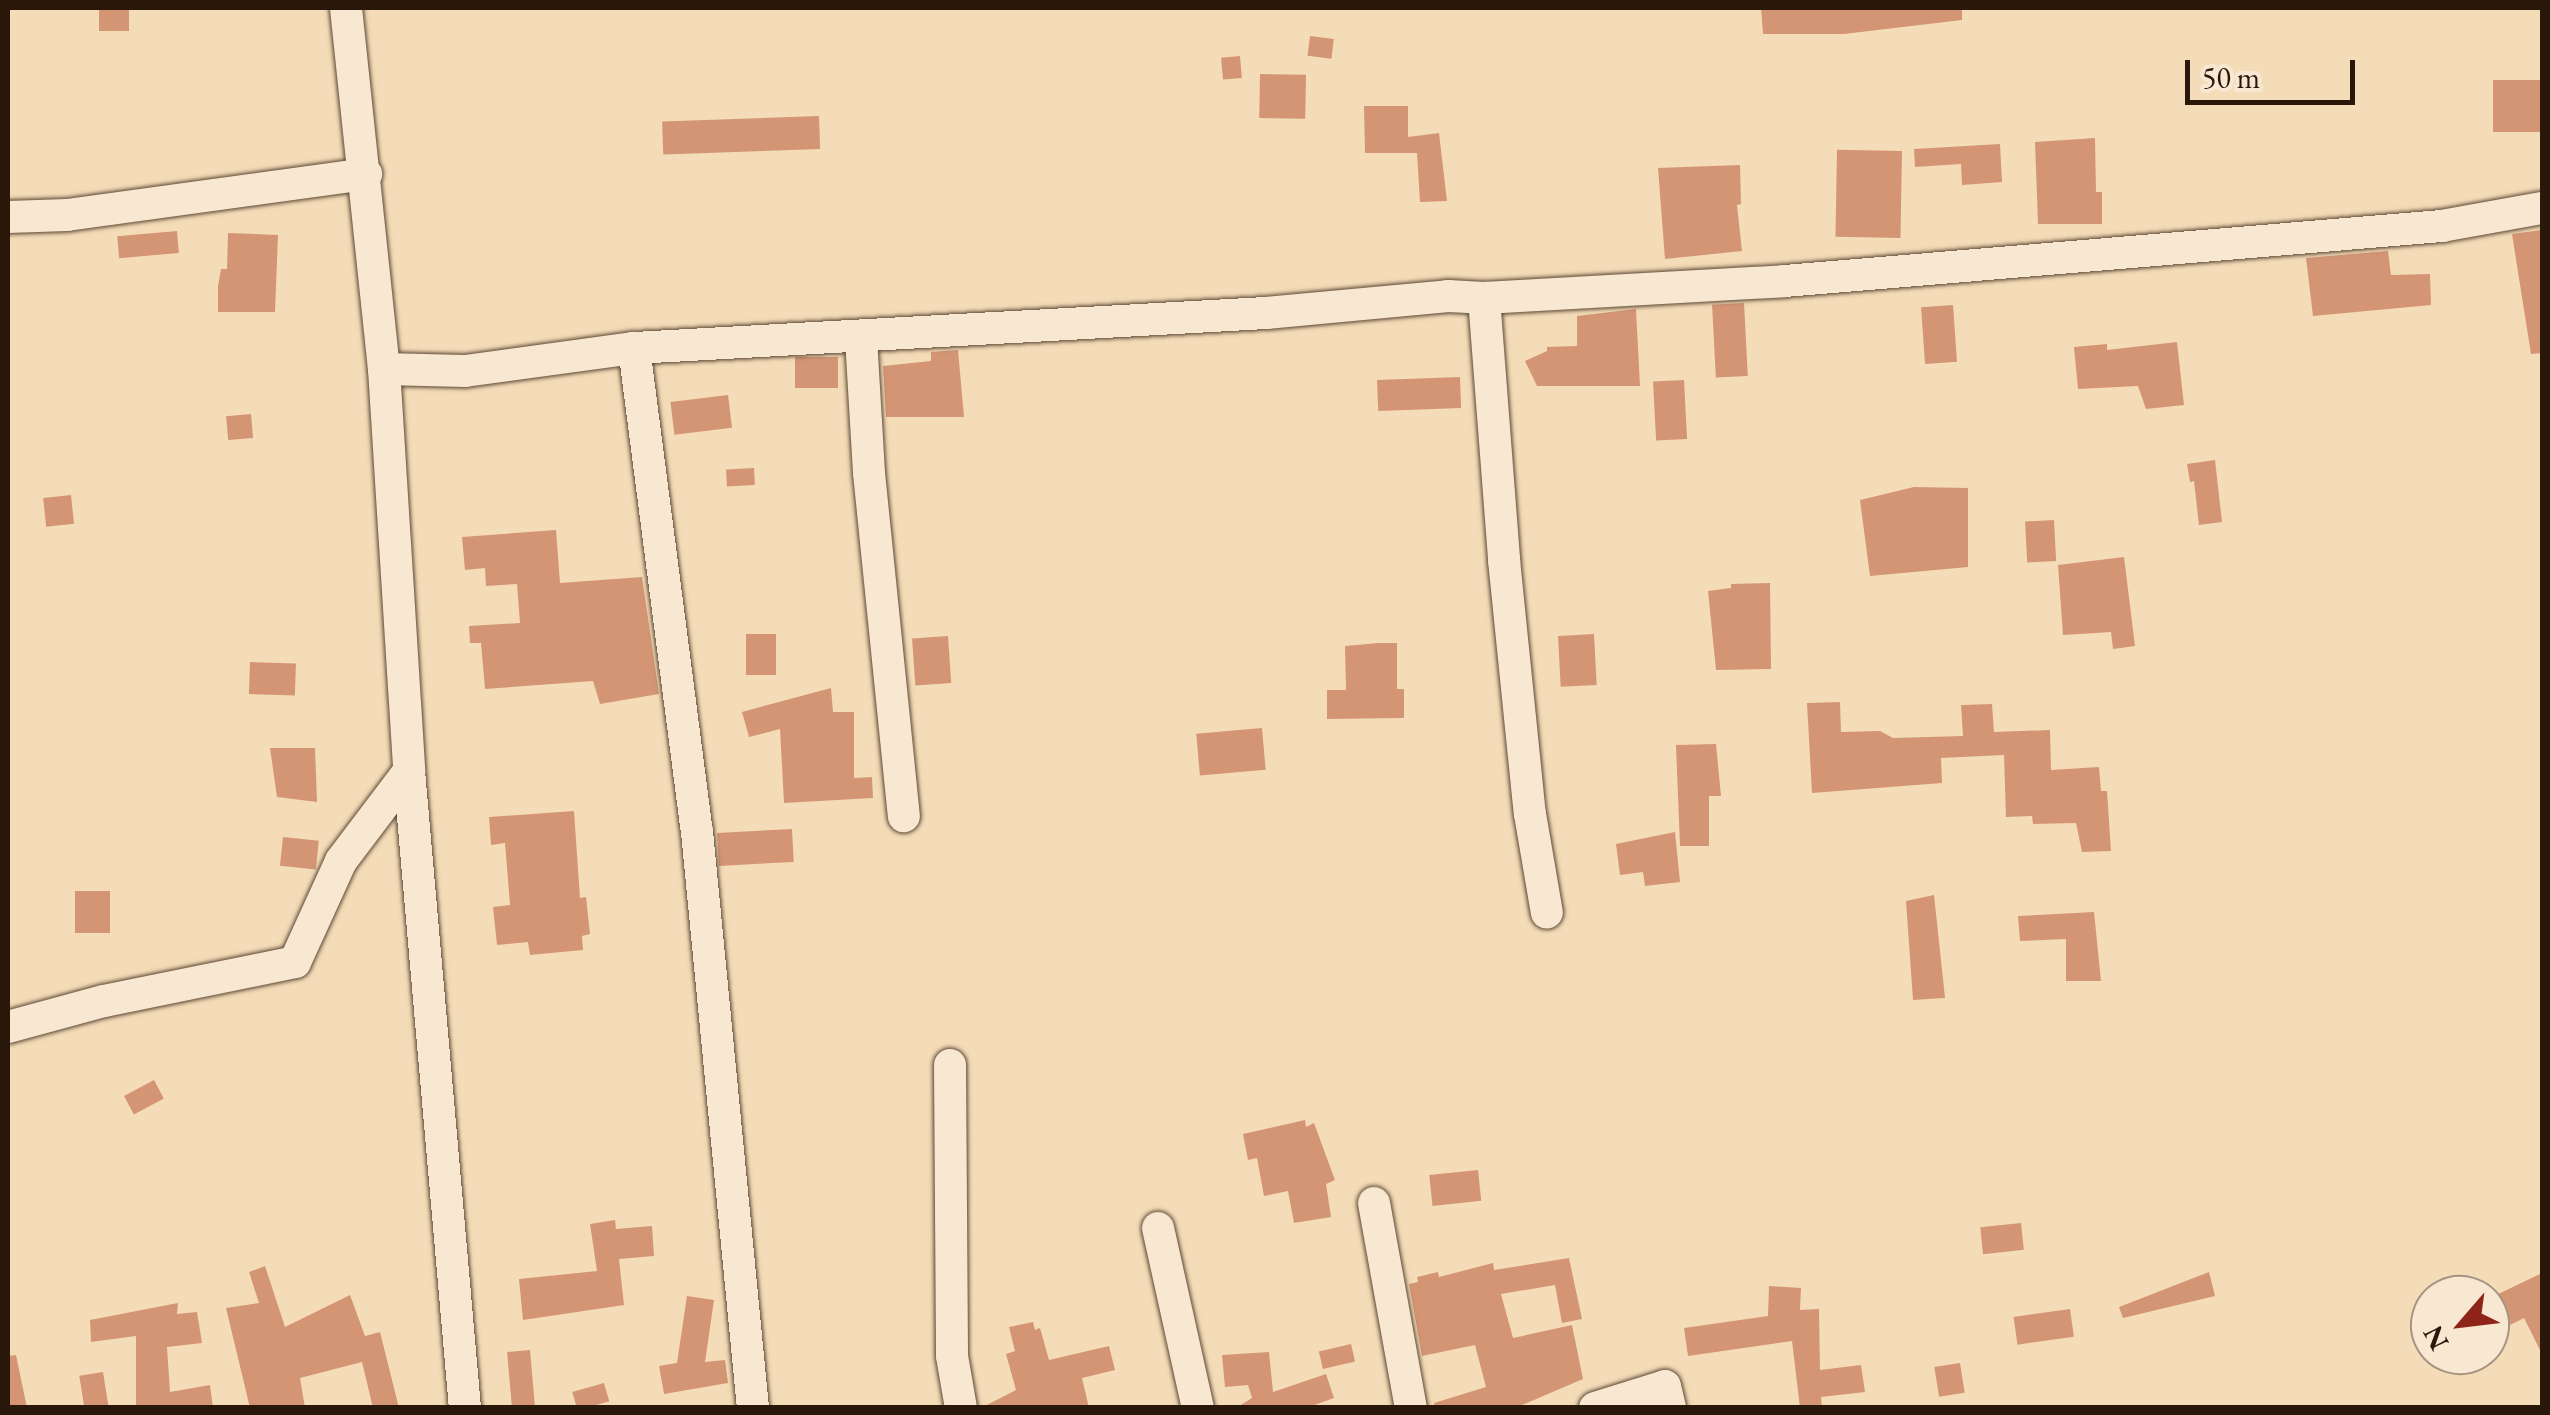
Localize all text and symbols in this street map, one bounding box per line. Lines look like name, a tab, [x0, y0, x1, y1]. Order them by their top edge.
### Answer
scale bar	[2190, 40, 2360, 102]
text: 50 m	[2202, 58, 2260, 97]
north arrow	[2410, 1275, 2510, 1375]
text: N	[2414, 1320, 2456, 1357]

